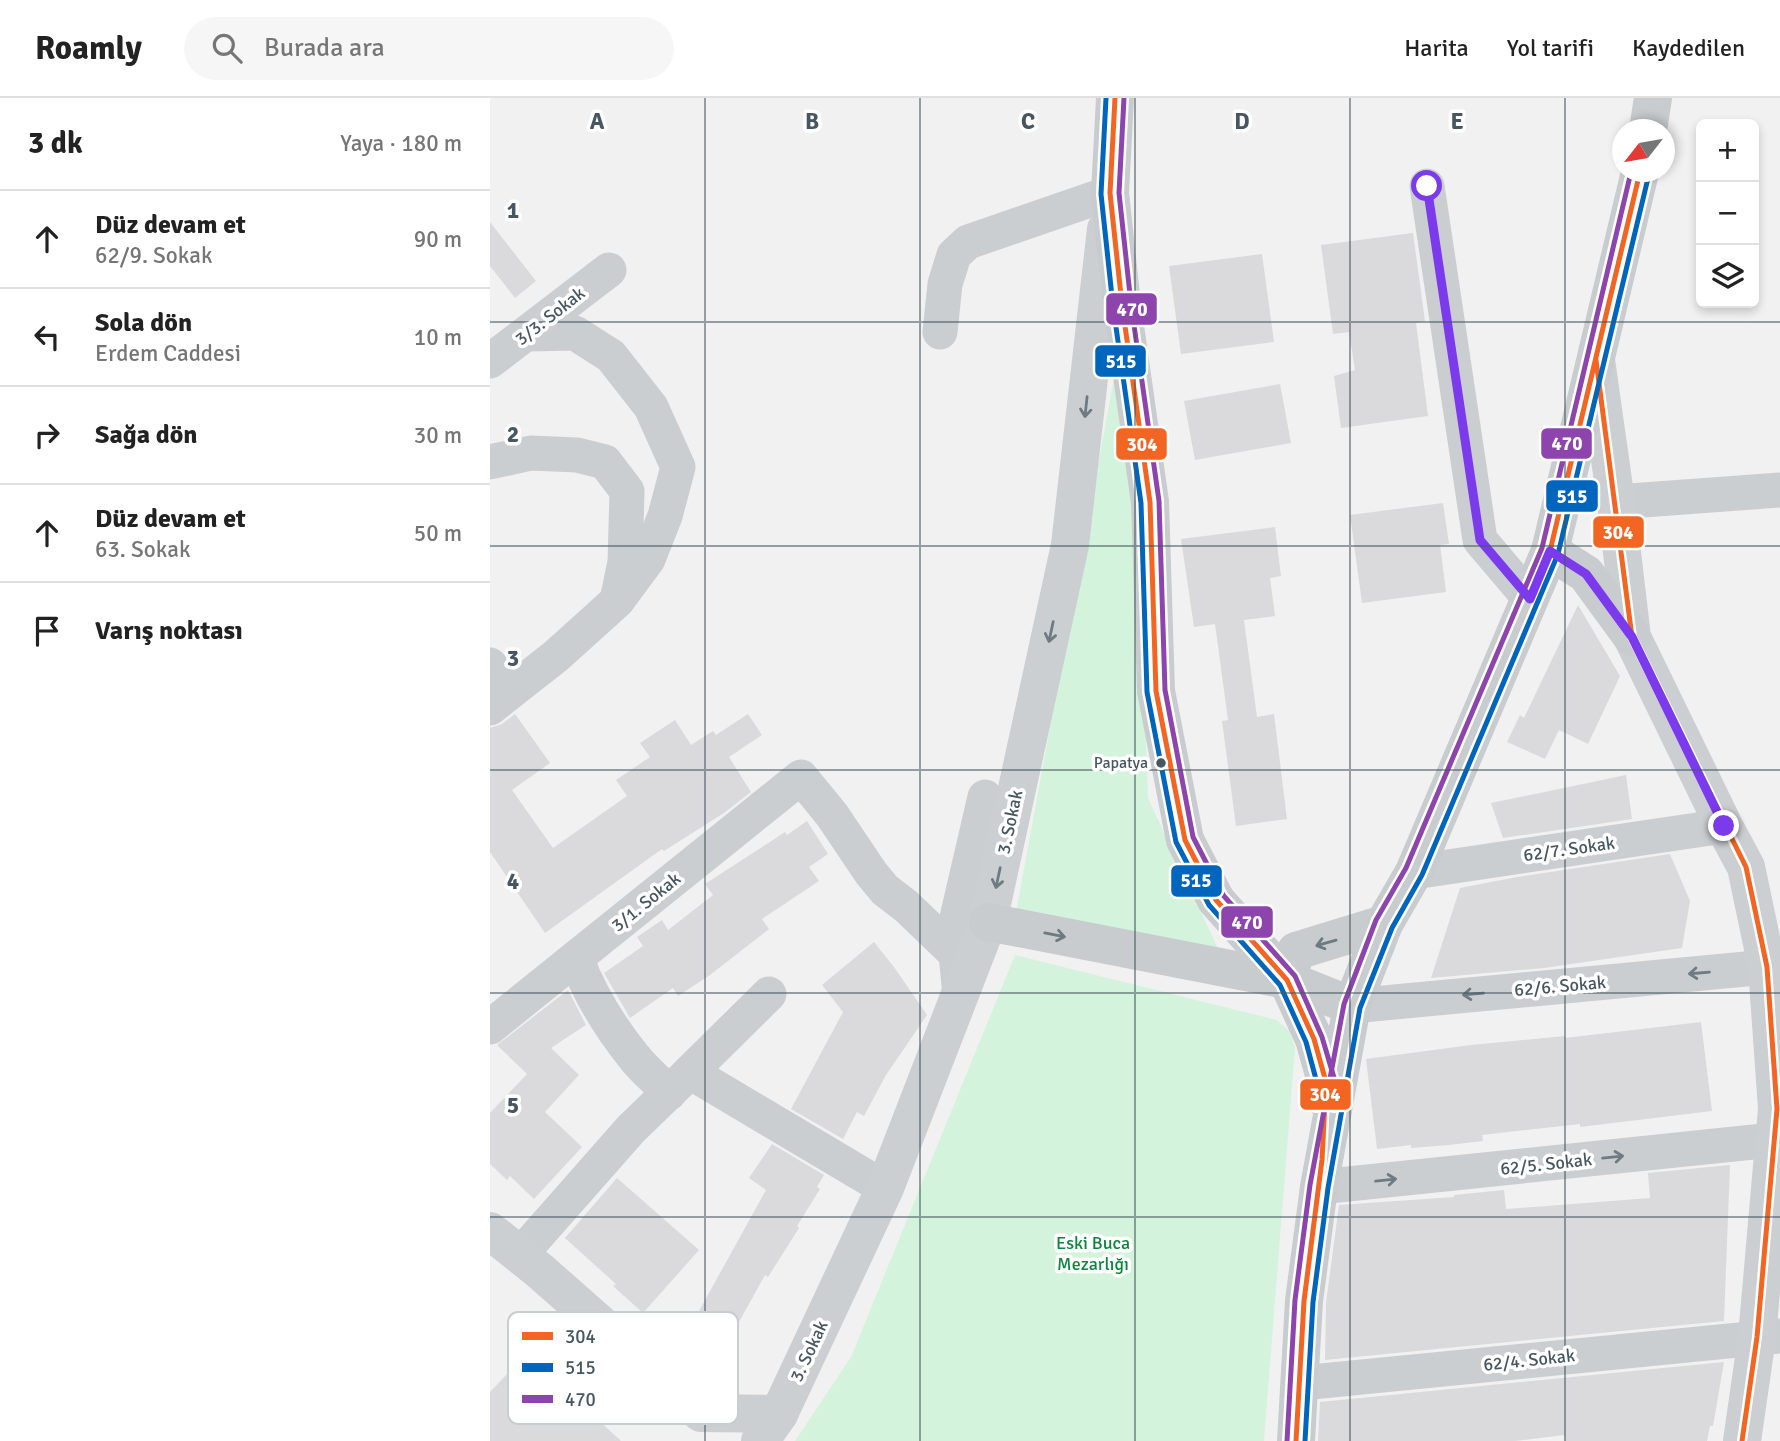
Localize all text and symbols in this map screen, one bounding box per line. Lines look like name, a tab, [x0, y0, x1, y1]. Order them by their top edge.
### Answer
search box	[184, 17, 674, 80]
text: Roamly	[35, 28, 142, 69]
icon: search	[208, 29, 246, 67]
text: Burada ara	[264, 32, 385, 64]
text: Harita	[1404, 33, 1469, 63]
text: Yol tarifi	[1507, 33, 1594, 63]
text: Kaydedilen	[1632, 33, 1745, 63]
text: A	[590, 107, 605, 136]
text: B	[805, 107, 819, 136]
text: C	[1021, 107, 1035, 136]
text: D	[1234, 107, 1250, 136]
text: E	[1450, 107, 1464, 136]
north arrow	[1612, 119, 1675, 182]
map controls	[1696, 119, 1759, 308]
button: +	[1696, 119, 1759, 182]
text: 3 dk	[28, 125, 83, 162]
text: Yaya · 180 m	[340, 129, 462, 158]
route start	[1411, 170, 1442, 201]
button: −	[1696, 182, 1759, 245]
text: 1	[507, 196, 519, 225]
text: Düz devam et	[95, 209, 246, 241]
icon: ahead	[28, 220, 66, 258]
text: 90 m	[414, 225, 462, 254]
text: 62/9. Sokak	[95, 241, 213, 270]
button: layers	[1696, 245, 1759, 308]
street label: 3/3. Sokak	[511, 282, 589, 350]
line badge: 470	[1105, 292, 1158, 326]
text: 470	[1117, 298, 1147, 322]
text: Sola dön	[95, 307, 192, 339]
icon: left	[28, 318, 66, 356]
text: 10 m	[414, 323, 462, 352]
text: Erdem Caddesi	[95, 339, 241, 368]
line badge: 515	[1094, 344, 1147, 378]
text: 515	[1106, 350, 1136, 374]
one-way arrow	[1079, 395, 1092, 418]
icon: right	[28, 416, 66, 454]
text: Sağa dön	[95, 419, 198, 451]
text: 2	[507, 420, 519, 449]
text: 30 m	[414, 421, 462, 450]
line badge: 304	[1115, 427, 1168, 461]
line badge: 470	[1540, 427, 1593, 460]
text: 470	[1552, 432, 1582, 456]
text: 304	[1127, 433, 1157, 457]
line badge: 515	[1545, 479, 1599, 513]
text: 515	[1557, 485, 1587, 509]
text: Düz devam et	[95, 503, 246, 535]
icon: ahead	[28, 514, 66, 552]
line badge: 304	[1592, 515, 1645, 549]
text: 50 m	[414, 519, 462, 548]
text: 304	[1603, 521, 1633, 545]
text: 63. Sokak	[95, 535, 190, 564]
icon: arrive	[28, 612, 66, 650]
text: Varış noktası	[95, 615, 243, 647]
one-way arrow	[1044, 620, 1058, 643]
text: 3	[507, 644, 519, 673]
place label: Papatya	[1094, 753, 1148, 773]
marker: Papatya	[1154, 756, 1168, 770]
street label: 3. Sokak	[992, 788, 1028, 856]
route end	[1708, 810, 1739, 841]
street label: 62/7. Sokak	[1522, 832, 1616, 866]
line badge: 515	[1170, 864, 1223, 898]
one-way arrow	[990, 866, 1004, 889]
text: 4	[507, 867, 519, 896]
street label: 3/1. Sokak	[607, 868, 685, 936]
text: 515	[1181, 869, 1211, 893]
line badge: 470	[1220, 905, 1274, 939]
text: 470	[1232, 911, 1262, 935]
one-way arrow	[1043, 929, 1066, 942]
one-way arrow	[1315, 937, 1337, 950]
one-way arrow	[1688, 967, 1711, 980]
street label: 62/6. Sokak	[1513, 971, 1607, 1001]
one-way arrow	[1462, 988, 1484, 1001]
line badge: 304	[1299, 1078, 1352, 1111]
text: 304	[1310, 1083, 1340, 1107]
text: 5	[507, 1091, 519, 1120]
street label: 62/5. Sokak	[1499, 1148, 1593, 1180]
one-way arrow	[1601, 1150, 1624, 1163]
one-way arrow	[1375, 1173, 1397, 1186]
park label: Eski Buca Mezarlığı	[1056, 1232, 1130, 1275]
legend	[508, 1312, 738, 1424]
street label: 3. Sokak	[785, 1317, 833, 1385]
text: 304	[565, 1325, 596, 1349]
street label: 62/4. Sokak	[1482, 1344, 1576, 1376]
text: 515	[565, 1356, 596, 1380]
text: 470	[565, 1388, 596, 1412]

